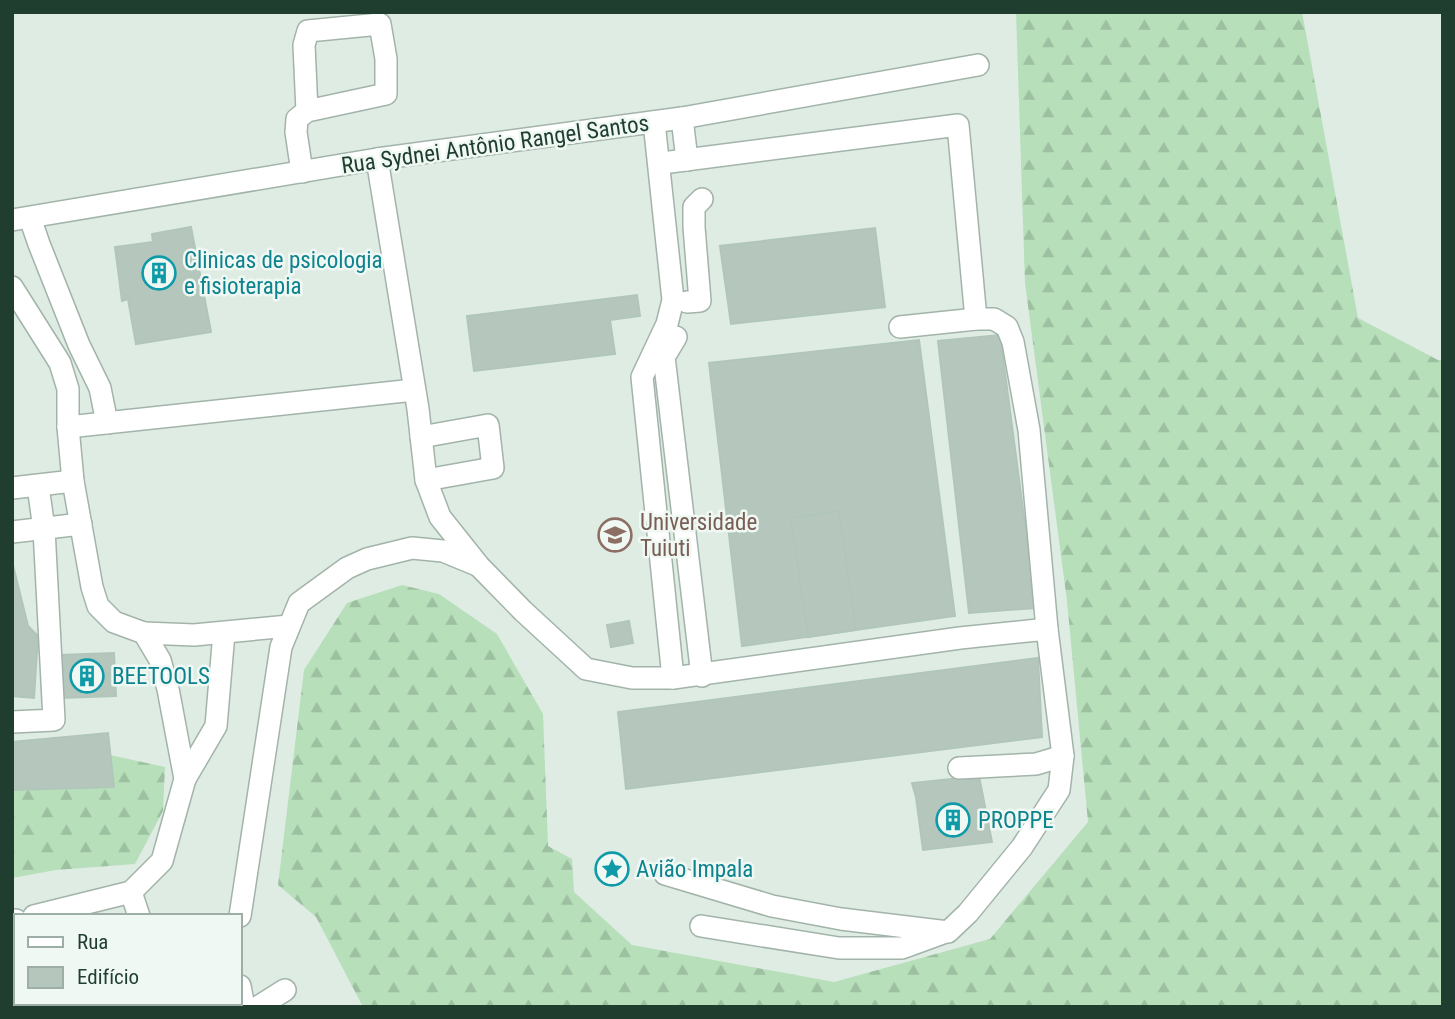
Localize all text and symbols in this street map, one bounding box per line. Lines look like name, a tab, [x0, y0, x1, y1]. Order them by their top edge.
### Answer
street label: Rua Sydnei Antônio Rangel Santos	[340, 110, 651, 179]
place label: Clinicas de psicologia e fisioterapia	[184, 247, 383, 300]
building icon: Clinicas de psicologia e fisioterapia	[140, 254, 178, 292]
place label: Universidade Tuiuti	[640, 509, 757, 562]
school or university icon: Universidade Tuiuti	[596, 516, 634, 554]
building icon: BEETOOLS	[68, 657, 106, 695]
place label: BEETOOLS	[112, 663, 210, 690]
building icon: PROPPE	[934, 801, 972, 839]
place label: PROPPE	[978, 807, 1054, 834]
place icon: Avião Impala	[593, 850, 631, 888]
place label: Avião Impala	[636, 856, 753, 883]
legend	[14, 914, 242, 1005]
text: Rua	[77, 930, 108, 954]
text: Edifício	[77, 965, 139, 989]

